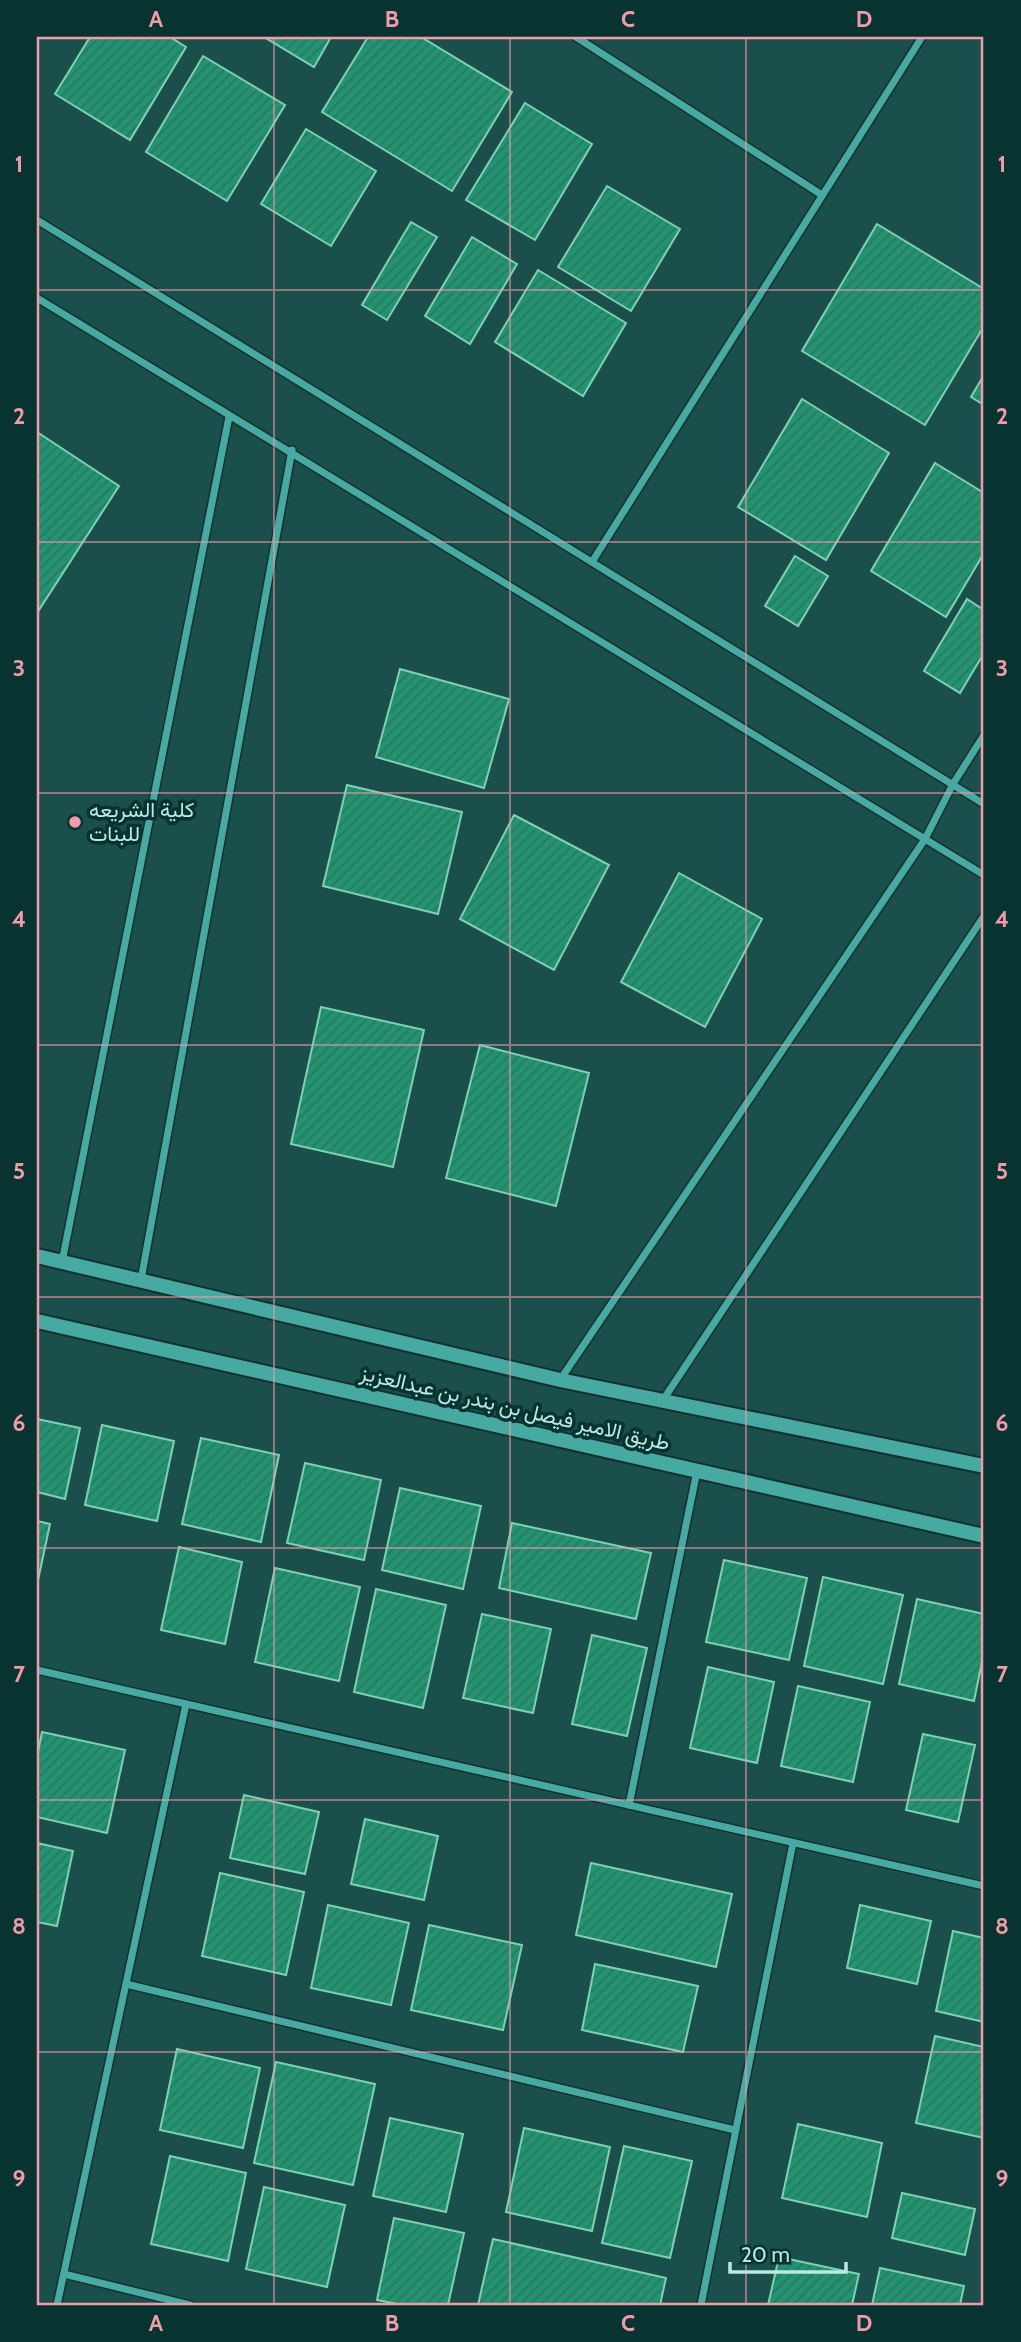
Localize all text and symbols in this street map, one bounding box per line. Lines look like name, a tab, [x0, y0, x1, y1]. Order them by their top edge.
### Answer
text: A	[149, 5, 164, 33]
text: B	[385, 5, 399, 33]
text: C	[621, 5, 635, 33]
text: D	[856, 5, 872, 33]
text: 1	[15, 150, 23, 178]
text: 1	[998, 150, 1006, 178]
text: 2	[13, 402, 25, 430]
text: 2	[996, 402, 1008, 430]
text: 3	[13, 654, 25, 682]
text: 3	[996, 654, 1008, 682]
place label: كلية الشريعه للبنات	[89, 797, 194, 846]
marker: كلية الشريعه للبنات	[67, 814, 83, 830]
text: 4	[12, 905, 26, 933]
text: 4	[995, 905, 1009, 933]
text: 5	[13, 1157, 25, 1185]
text: 5	[996, 1157, 1008, 1185]
street label: طريق الامير فيصل بن بندر بن عبدالعزيز	[357, 1359, 672, 1456]
text: 6	[13, 1409, 25, 1437]
text: 6	[996, 1409, 1008, 1437]
text: 7	[13, 1660, 25, 1688]
text: 7	[996, 1660, 1008, 1688]
text: 8	[12, 1912, 26, 1940]
text: 8	[995, 1912, 1009, 1940]
text: 9	[13, 2164, 25, 2192]
text: 9	[996, 2164, 1008, 2192]
scale bar	[730, 2230, 846, 2274]
text: 20 m	[741, 2242, 790, 2267]
text: A	[149, 2309, 164, 2337]
text: B	[385, 2309, 399, 2337]
text: C	[621, 2309, 635, 2337]
text: D	[856, 2309, 872, 2337]

